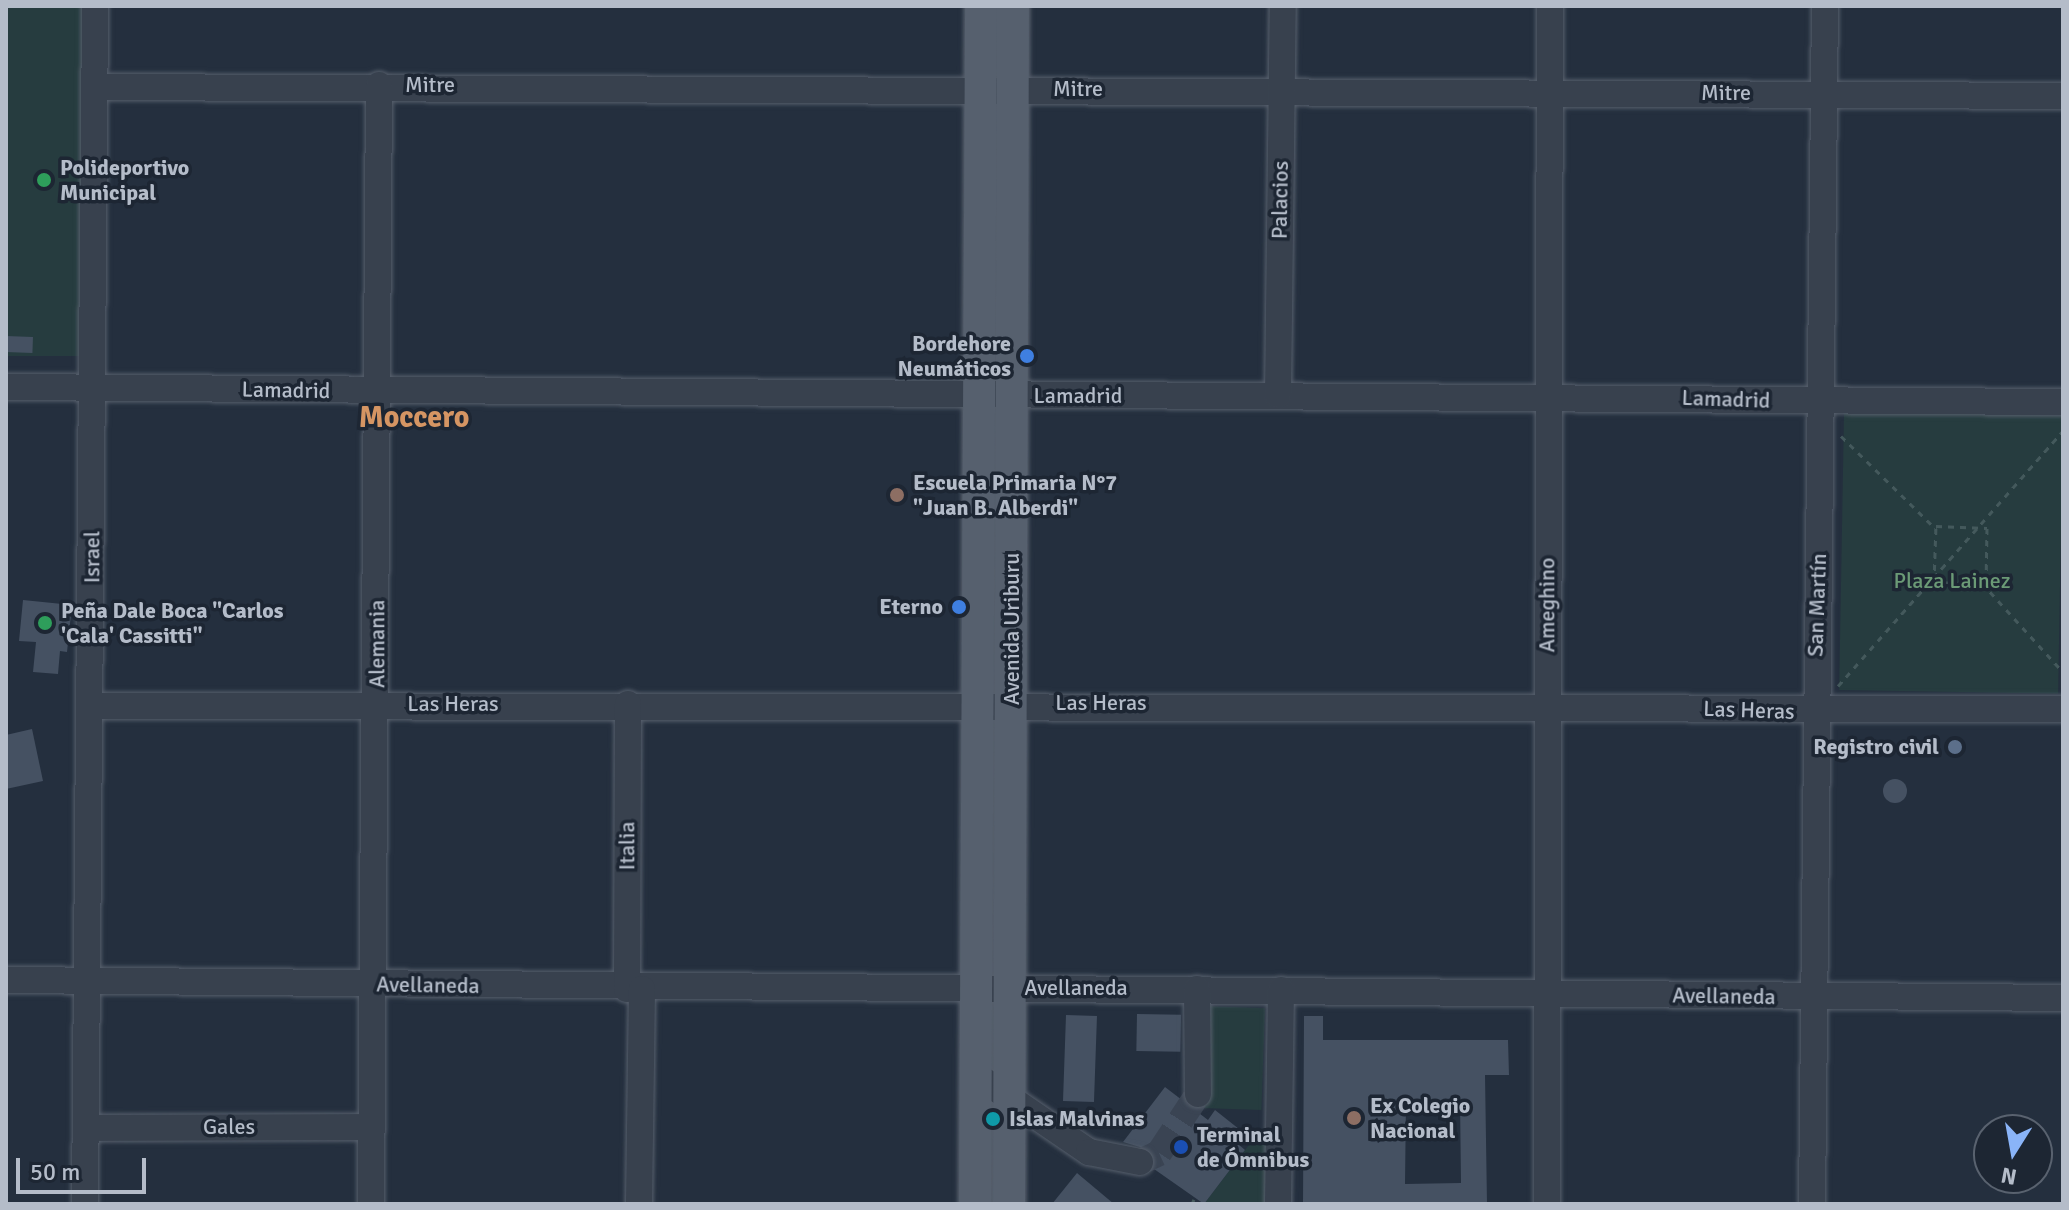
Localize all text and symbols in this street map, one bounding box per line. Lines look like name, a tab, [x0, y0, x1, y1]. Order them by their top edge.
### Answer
street label: Mitre	[405, 72, 455, 98]
street label: Mitre	[1053, 76, 1103, 102]
street label: Mitre	[1701, 80, 1751, 106]
place label: Polideportivo Municipal	[60, 154, 189, 206]
street label: Palacios	[1266, 161, 1294, 239]
marker: Polideportivo Municipal	[35, 171, 53, 189]
place label: Bordehore Neumáticos	[897, 330, 1011, 382]
marker: Bordehore Neumáticos	[1018, 347, 1036, 365]
street label: Lamadrid	[241, 376, 331, 404]
street label: Lamadrid	[1034, 383, 1122, 409]
street label: Lamadrid	[1681, 384, 1771, 414]
district label: Moccero	[359, 400, 469, 436]
place label: Escuela Primaria N°7 "Juan B. Alberdi"	[913, 469, 1117, 520]
marker: Escuela Primaria N°7 "Juan B. Alberdi"	[888, 486, 906, 504]
street label: Israel	[79, 531, 105, 583]
street label: Avenida Uriburu	[999, 553, 1025, 705]
street label: San Martín	[1802, 553, 1832, 657]
street label: Ameghino	[1534, 558, 1560, 652]
park label: Plaza Lainez	[1893, 568, 2011, 594]
place label: Eterno	[879, 594, 943, 620]
place label: Peña Dale Boca "Carlos 'Cala' Cassitti"	[61, 597, 283, 648]
marker: Eterno	[950, 598, 968, 616]
street label: Alemania	[364, 600, 390, 688]
marker: Peña Dale Boca "Carlos 'Cala' Cassitti"	[36, 614, 54, 632]
street label: Las Heras	[1055, 690, 1147, 716]
street label: Las Heras	[407, 691, 499, 717]
street label: Las Heras	[1703, 695, 1795, 725]
place label: Registro civil	[1813, 734, 1939, 760]
marker: Registro civil	[1946, 738, 1964, 756]
street label: Italia	[614, 822, 640, 870]
street label: Avellaneda	[376, 971, 480, 999]
street label: Avellaneda	[1024, 975, 1128, 1001]
street label: Avellaneda	[1672, 982, 1776, 1010]
place label: Ex Colegio Nacional	[1370, 1092, 1470, 1144]
place label: Islas Malvinas	[1009, 1106, 1145, 1132]
marker: Ex Colegio Nacional	[1345, 1109, 1363, 1127]
marker: Islas Malvinas	[984, 1110, 1002, 1128]
street label: Gales	[203, 1114, 255, 1140]
north arrow	[1973, 1114, 2053, 1194]
place label: Terminal de Ómnibus	[1197, 1121, 1309, 1172]
marker: Terminal de Ómnibus	[1172, 1138, 1190, 1156]
scale bar	[20, 1142, 150, 1192]
text: 50 m	[30, 1157, 80, 1187]
text: N	[1999, 1161, 2019, 1191]

